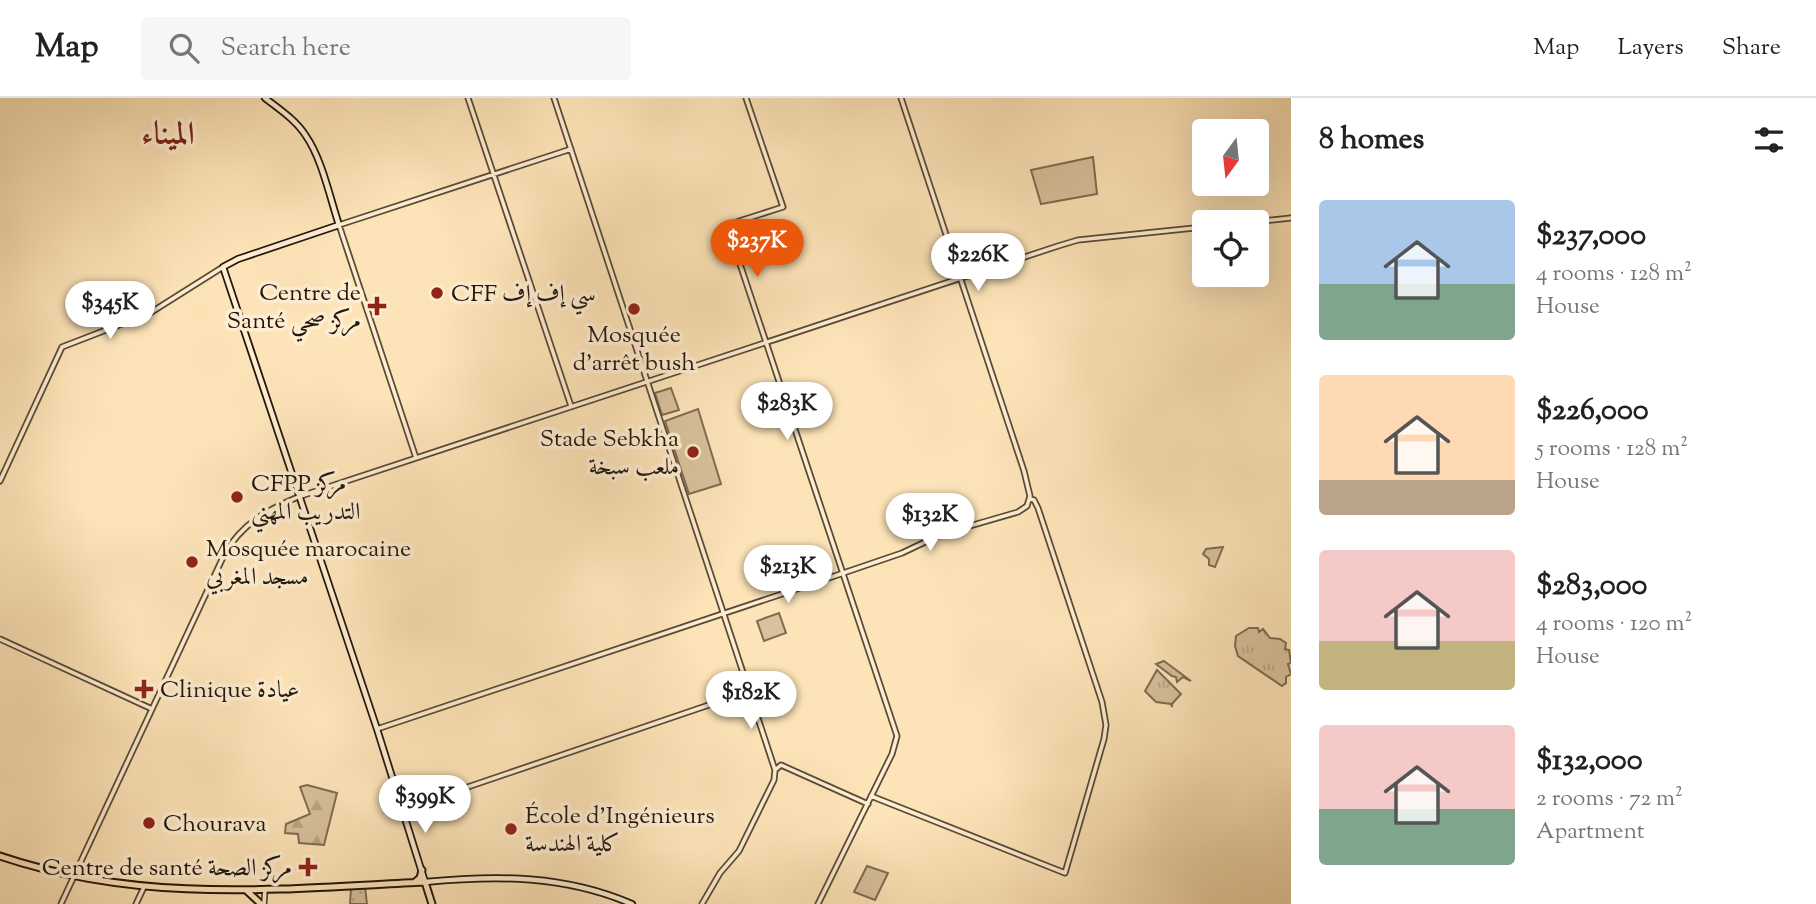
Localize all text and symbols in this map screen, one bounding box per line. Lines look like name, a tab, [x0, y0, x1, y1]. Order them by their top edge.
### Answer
search box	[141, 17, 631, 80]
text: Map	[35, 24, 99, 72]
icon: search	[165, 29, 203, 67]
text: Search here	[221, 30, 351, 67]
text: Map	[1533, 31, 1579, 65]
text: Layers	[1617, 31, 1684, 65]
text: Share	[1722, 31, 1781, 65]
district label: الميناء	[141, 113, 195, 159]
north arrow	[1192, 119, 1269, 196]
map controls	[1192, 119, 1269, 287]
text: 8 homes	[1319, 119, 1424, 162]
icon: filters	[1750, 121, 1788, 159]
button: locate	[1192, 210, 1269, 287]
text: $237,000	[1536, 215, 1646, 258]
pin: $237K	[708, 220, 806, 279]
text: $237K	[727, 225, 787, 258]
icon: home	[1375, 228, 1459, 312]
pin: $226K	[929, 234, 1027, 293]
text: $226K	[947, 239, 1009, 272]
text: 4 rooms · 128 m²	[1536, 258, 1692, 291]
place label: Centre de Santé مركز صحي	[227, 277, 361, 343]
place label: CFF سي إف إف	[451, 278, 596, 315]
pin: $345K	[61, 282, 159, 341]
marker: CFF سي إف إف	[429, 285, 445, 301]
text: $345K	[81, 287, 139, 320]
text: House	[1536, 291, 1600, 324]
marker: Centre de Santé مركز صحي	[367, 296, 387, 316]
marker: Mosquée d'arrêt bush	[626, 301, 642, 317]
place label: Mosquée d'arrêt bush	[573, 319, 695, 381]
pin: $283K	[738, 382, 836, 442]
text: $283K	[757, 388, 817, 421]
text: $226,000	[1536, 390, 1649, 433]
icon: home	[1375, 403, 1459, 487]
place label: Stade Sebkha ملعب سبخة	[540, 423, 679, 485]
text: 5 rooms · 128 m²	[1536, 433, 1688, 466]
marker: Stade Sebkha ملعب سبخة	[685, 444, 701, 460]
text: House	[1536, 466, 1600, 499]
place label: CFPP مركز التدريب المهني	[251, 468, 360, 533]
marker: CFPP مركز التدريب المهني	[229, 489, 245, 505]
pin: $132K	[881, 494, 979, 553]
text: $132K	[902, 499, 958, 532]
place label: Mosquée marocaine مسجد المغربي	[206, 533, 411, 595]
pin: $213K	[739, 546, 837, 605]
text: $213K	[760, 551, 816, 584]
marker: Mosquée marocaine مسجد المغربي	[184, 554, 200, 570]
text: $283,000	[1536, 565, 1647, 608]
icon: home	[1375, 578, 1459, 662]
text: 4 rooms · 120 m²	[1536, 608, 1692, 641]
text: House	[1536, 641, 1600, 674]
pin: $182K	[702, 672, 800, 731]
place label: Clinique عيادة	[160, 674, 300, 708]
text: $182K	[722, 677, 780, 710]
marker: Clinique عيادة	[134, 679, 154, 699]
text: $132,000	[1536, 740, 1643, 783]
icon: home	[1375, 753, 1459, 837]
pin: $399K	[376, 776, 474, 835]
text: $399K	[395, 781, 455, 814]
text: 2 rooms · 72 m²	[1536, 783, 1683, 816]
place label: École d'Ingénieurs كلية الهندسة	[525, 800, 715, 862]
place label: Chourava	[163, 808, 267, 842]
marker: Chourava	[141, 815, 157, 831]
text: Apartment	[1536, 816, 1645, 849]
marker: École d'Ingénieurs كلية الهندسة	[503, 821, 519, 837]
place label: Centre de santé مركز الصحة	[42, 852, 292, 886]
marker: Centre de santé مركز الصحة	[298, 857, 318, 877]

